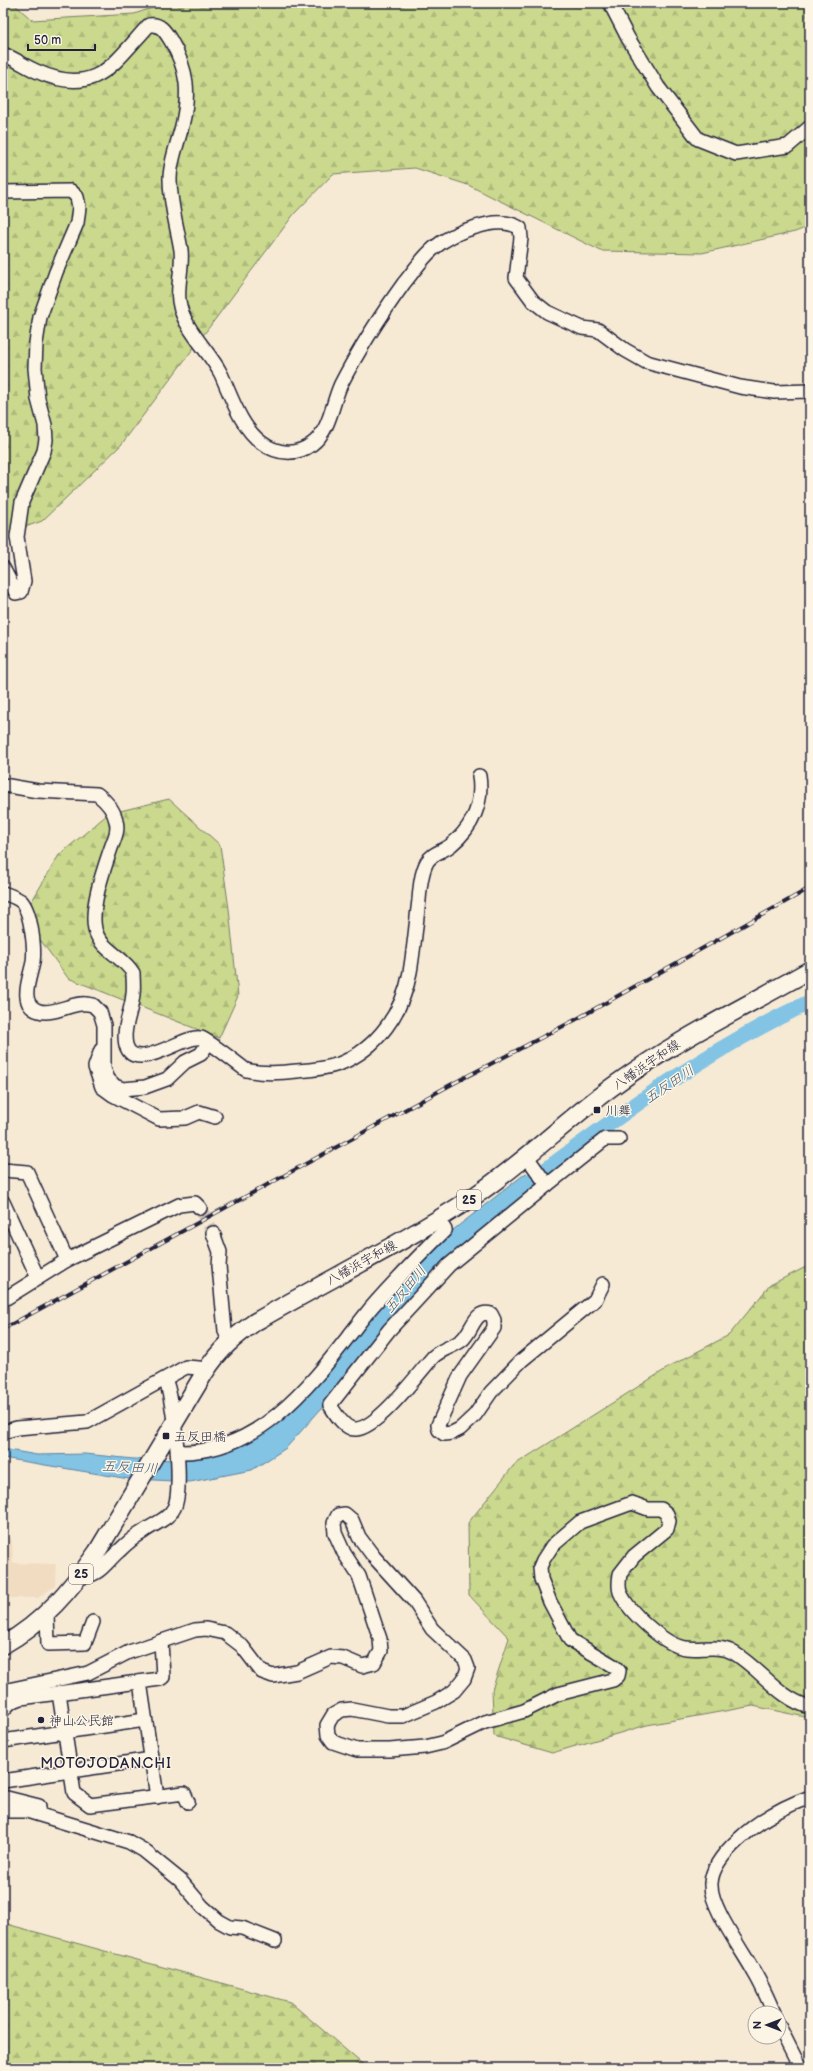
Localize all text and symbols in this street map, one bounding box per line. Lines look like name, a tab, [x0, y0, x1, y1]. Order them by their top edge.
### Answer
scale bar	[28, 26, 95, 52]
text: 50 m	[34, 33, 61, 48]
street label: 八幡浜宇和線	[610, 1036, 684, 1093]
water label: 五反田川	[641, 1062, 697, 1107]
place label: 川舞	[605, 1103, 631, 1119]
marker: 川舞	[592, 1105, 602, 1115]
road number: 25	[457, 1190, 481, 1210]
street label: 八幡浜宇和線	[323, 1236, 400, 1289]
water label: 五反田川	[381, 1262, 430, 1316]
place label: 五反田橋	[174, 1429, 226, 1445]
marker: 五反田橋	[161, 1431, 171, 1441]
water label: 五反田川	[102, 1458, 158, 1477]
road number: 25	[69, 1564, 93, 1584]
place label: 神山公民館	[49, 1713, 114, 1729]
marker: 神山公民館	[36, 1715, 46, 1725]
district label: MOTOJODANCHI	[40, 1754, 172, 1773]
north arrow	[747, 2005, 787, 2045]
text: N	[751, 2021, 764, 2029]

